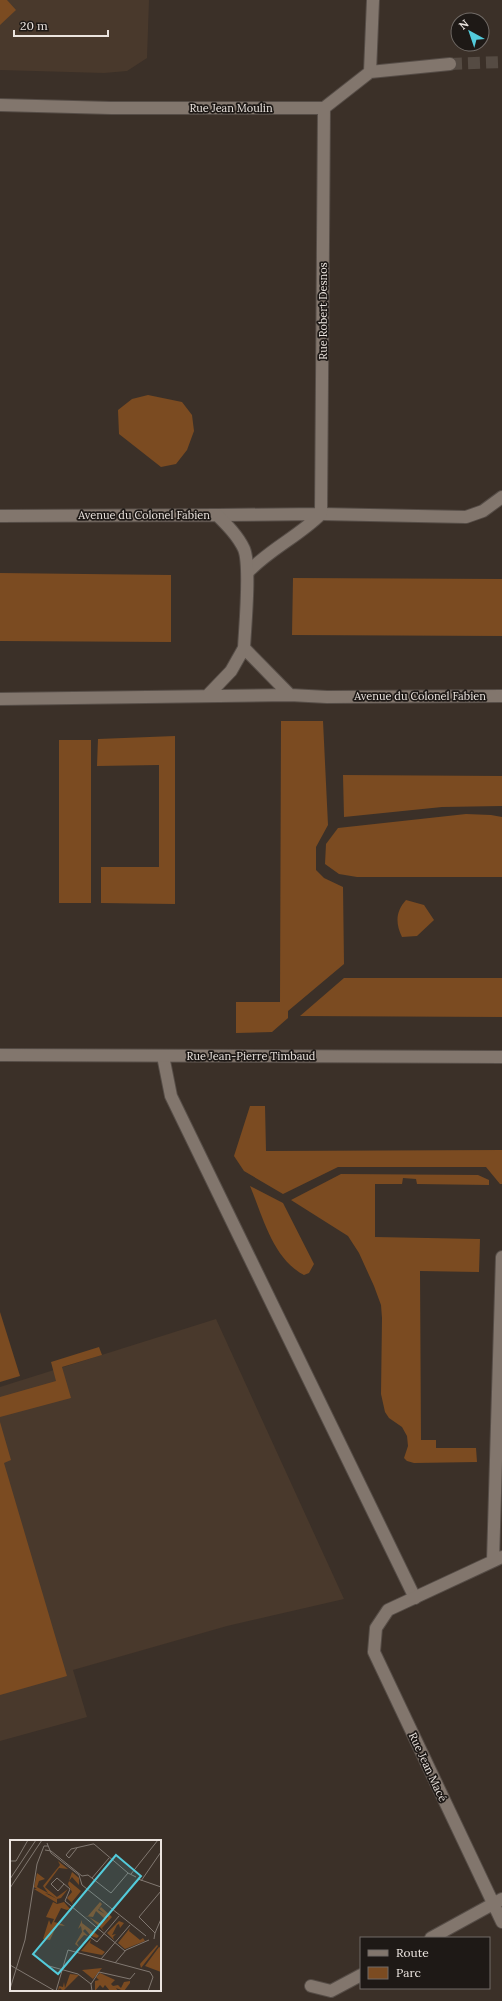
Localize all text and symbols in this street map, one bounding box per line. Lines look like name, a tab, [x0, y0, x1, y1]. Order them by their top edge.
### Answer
scale bar	[14, 12, 108, 38]
north arrow	[450, 12, 490, 52]
text: N	[456, 16, 472, 32]
text: 20 m	[20, 18, 48, 33]
street label: Rue Jean Moulin	[189, 101, 273, 115]
street label: Rue Robert Desnos	[316, 262, 330, 360]
street label: Avenue du Colonel Fabien	[77, 508, 210, 522]
street label: Avenue du Colonel Fabien	[353, 689, 486, 703]
street label: Rue Jean-Pierre Timbaud	[187, 1049, 316, 1063]
street label: Rue Jean Macé	[406, 1730, 450, 1804]
inset map	[10, 1840, 161, 1991]
legend	[360, 1937, 490, 1989]
text: Route	[396, 1945, 429, 1960]
text: Parc	[396, 1965, 421, 1980]

